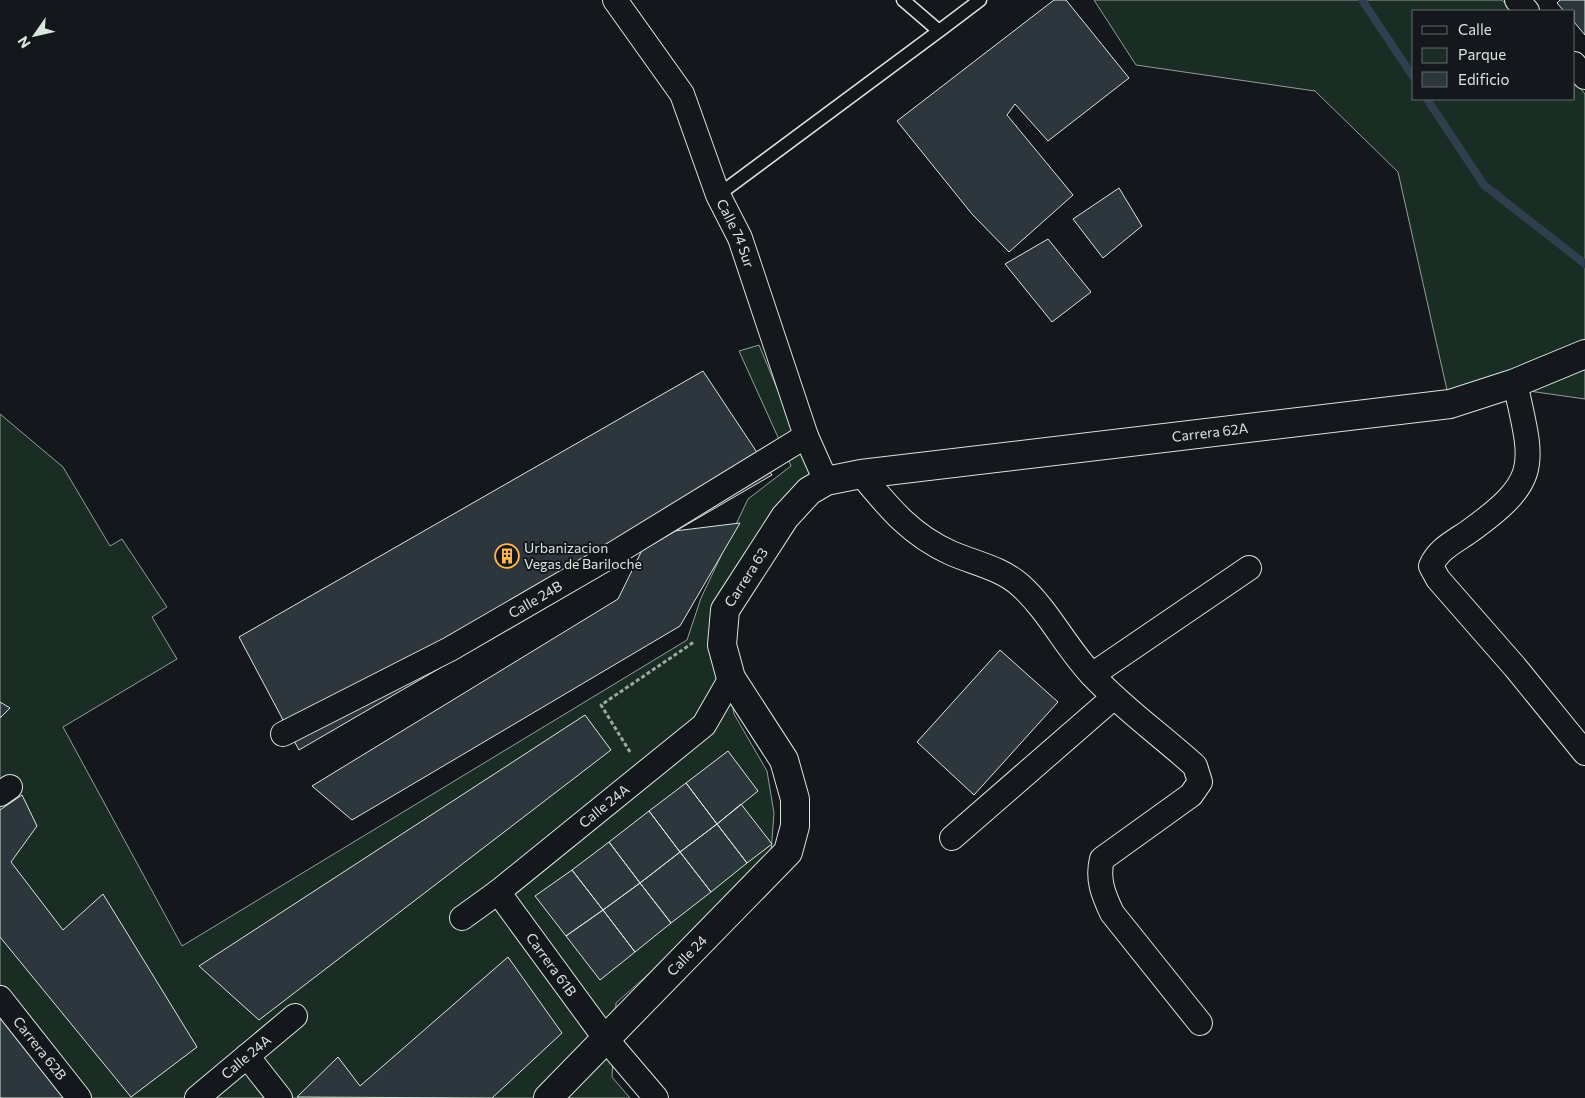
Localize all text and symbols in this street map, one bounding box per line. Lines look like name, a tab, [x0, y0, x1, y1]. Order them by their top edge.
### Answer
north arrow	[10, 10, 60, 60]
legend	[1412, 10, 1575, 100]
text: Calle	[1458, 20, 1492, 38]
text: N	[14, 33, 34, 52]
text: Parque	[1458, 45, 1506, 63]
text: Edificio	[1458, 70, 1509, 88]
street label: Calle 74 Sur	[713, 196, 758, 270]
street label: Carrera 62A	[1171, 419, 1249, 445]
place label: Urbanizacion Vegas de Bariloche	[524, 539, 642, 572]
building icon: Urbanizacion Vegas de Bariloche	[494, 543, 520, 569]
street label: Carrera 63	[720, 544, 771, 610]
street label: Calle 24B	[505, 577, 565, 621]
street label: Calle 24A	[575, 780, 633, 831]
street label: Carrera 61B	[523, 929, 580, 999]
street label: Calle 24	[663, 931, 711, 979]
street label: Carrera 62B	[10, 1013, 70, 1083]
street label: Calle 24A	[217, 1031, 274, 1082]

